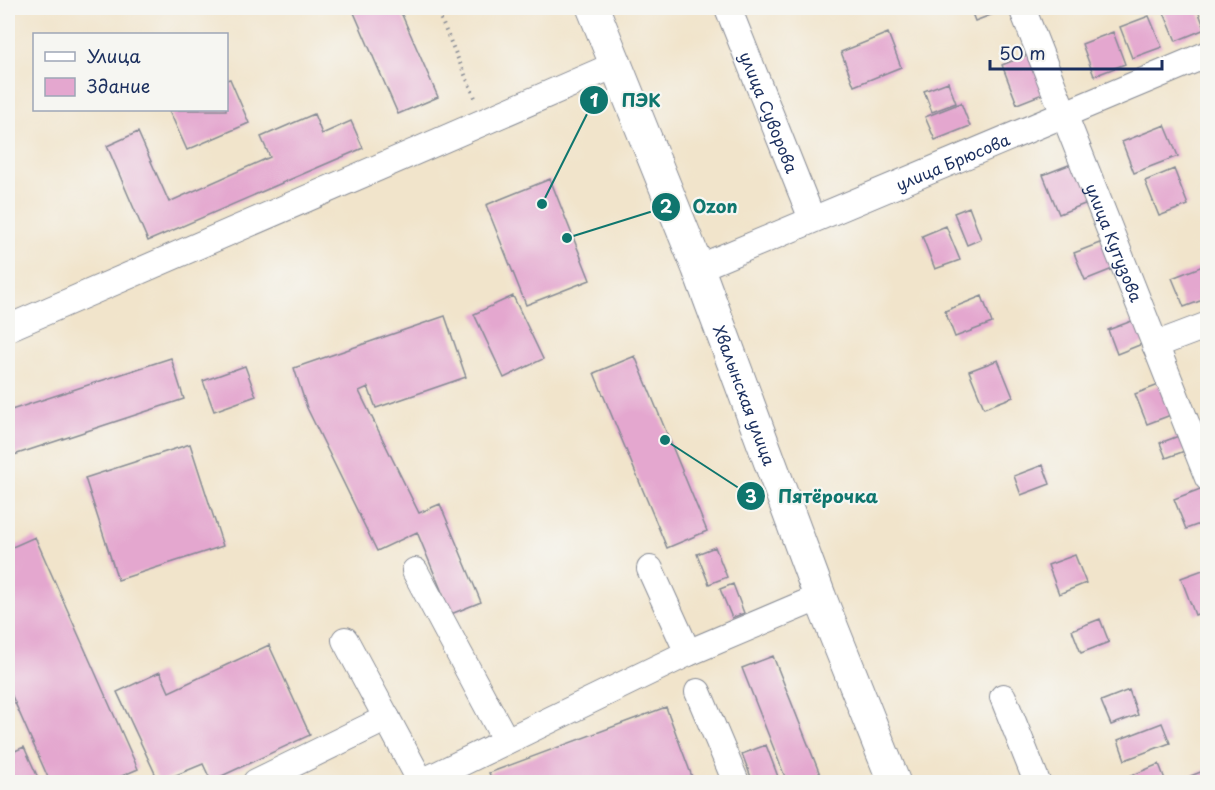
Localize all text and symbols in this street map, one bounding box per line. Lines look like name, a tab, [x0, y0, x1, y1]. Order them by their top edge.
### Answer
legend	[33, 33, 228, 111]
scale bar	[990, 33, 1162, 71]
text: 50 m	[999, 39, 1046, 66]
text: Улица	[87, 42, 141, 69]
street label: улица Суворова	[734, 48, 804, 177]
text: Здание	[87, 72, 150, 99]
callout: ПЭК	[579, 82, 672, 118]
text: 1	[590, 86, 599, 113]
text: ПЭК	[621, 86, 661, 113]
street label: улица Брюсова	[892, 127, 1013, 196]
street label: улица Кутузова	[1080, 179, 1149, 305]
callout: Ozon	[651, 189, 750, 225]
text: 2	[660, 192, 673, 219]
text: Ozon	[692, 192, 738, 219]
street label: Хвалынская улица	[708, 322, 782, 469]
callout: Пятёрочка	[736, 478, 890, 514]
text: 3	[745, 482, 757, 509]
text: Пятёрочка	[778, 482, 879, 509]

